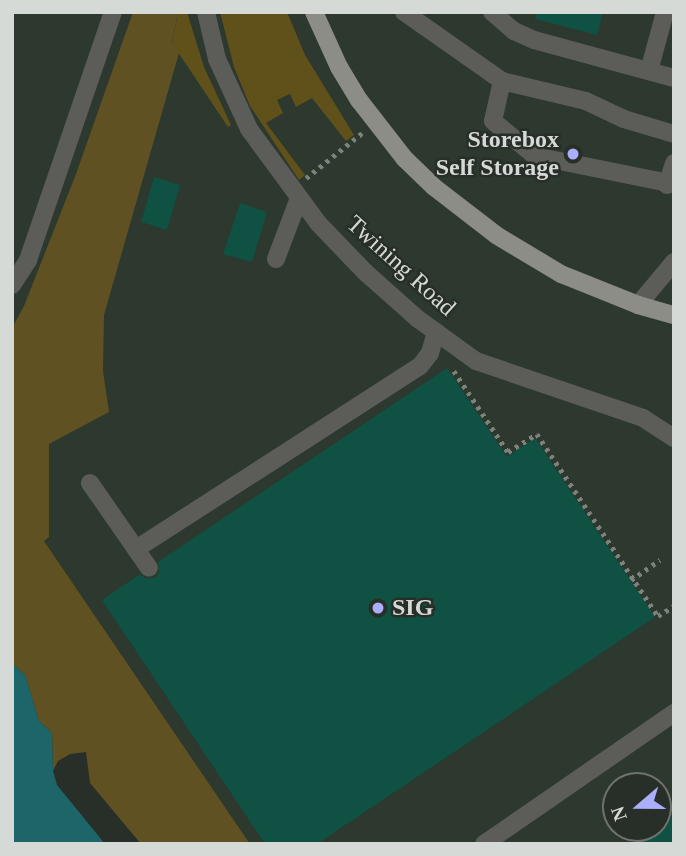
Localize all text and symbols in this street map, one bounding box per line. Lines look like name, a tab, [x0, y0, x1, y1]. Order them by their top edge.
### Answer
place label: Storebox Self Storage	[436, 126, 559, 182]
marker: Storebox Self Storage	[565, 146, 581, 162]
street label: Twining Road	[341, 210, 461, 322]
place label: SIG	[392, 594, 433, 622]
marker: SIG	[370, 600, 386, 616]
north arrow	[602, 772, 672, 842]
text: N	[606, 804, 631, 824]

